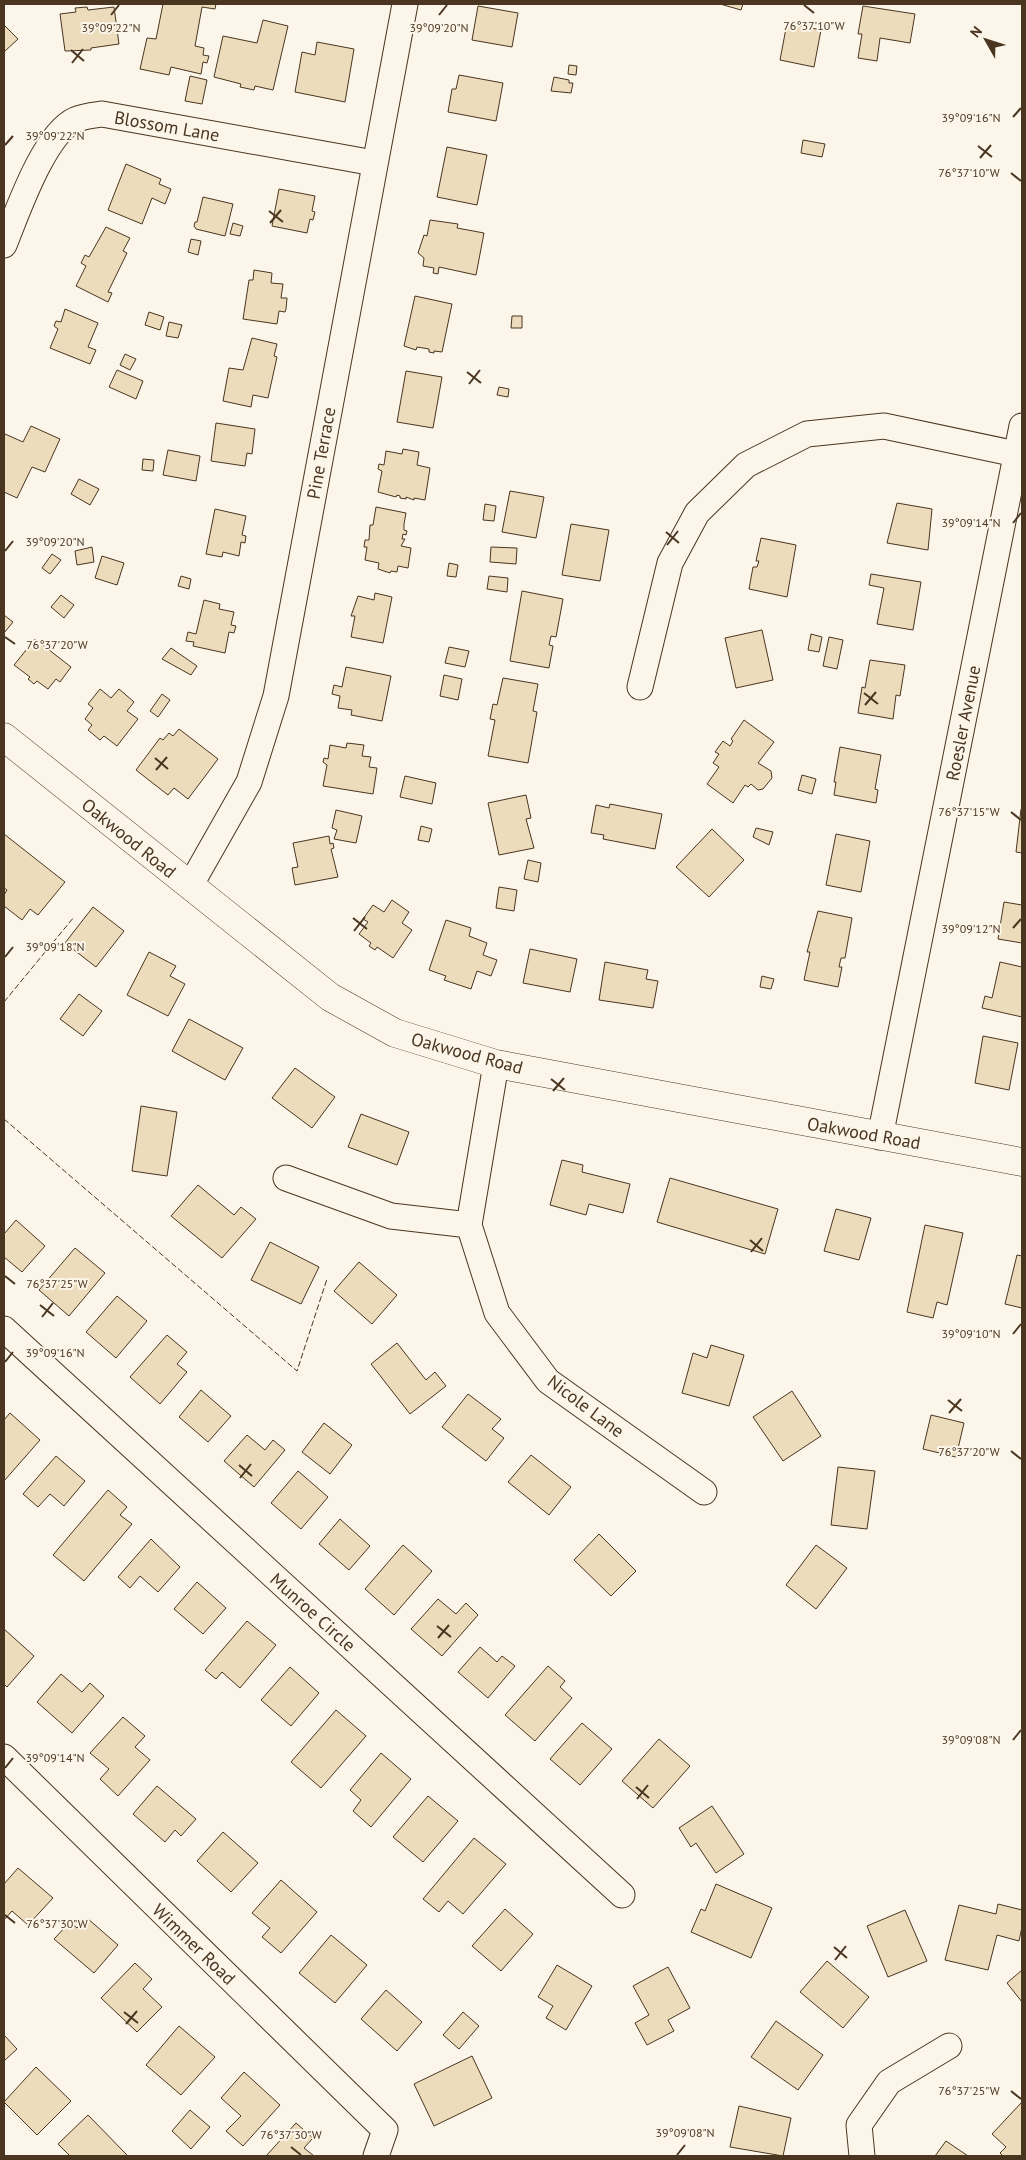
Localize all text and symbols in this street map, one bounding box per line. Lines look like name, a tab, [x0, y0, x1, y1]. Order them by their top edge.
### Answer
north arrow	[961, 15, 1011, 65]
text: 76°37'10"W	[783, 18, 845, 33]
text: 39°09'22"N	[81, 20, 141, 35]
text: 39°09'20"N	[409, 20, 469, 35]
text: N	[966, 23, 986, 41]
street label: Blossom Lane	[113, 105, 221, 147]
text: 39°09'16"N	[941, 110, 1001, 125]
text: 39°09'22"N	[25, 128, 85, 143]
text: 76°37'10"W	[938, 165, 1000, 180]
street label: Pine Terrace	[302, 405, 340, 501]
text: 39°09'14"N	[941, 515, 1001, 530]
text: 39°09'20"N	[25, 534, 85, 549]
text: 76°37'20"W	[26, 637, 88, 652]
street label: Roesler Avenue	[941, 663, 985, 783]
street label: Oakwood Road	[77, 793, 181, 883]
text: 76°37'15"W	[938, 804, 1000, 819]
text: 39°09'12"N	[941, 921, 1001, 936]
text: 39°09'18"N	[25, 939, 85, 954]
street label: Oakwood Road	[409, 1027, 525, 1079]
street label: Oakwood Road	[805, 1112, 923, 1154]
text: 76°37'25"W	[26, 1276, 88, 1291]
text: 39°09'10"N	[941, 1326, 1001, 1341]
text: 39°09'16"N	[25, 1345, 85, 1360]
street label: Nicole Lane	[543, 1370, 629, 1442]
text: 76°37'20"W	[938, 1444, 1000, 1459]
street label: Munroe Circle	[265, 1568, 361, 1656]
text: 39°09'08"N	[941, 1732, 1001, 1747]
text: 39°09'14"N	[25, 1750, 85, 1765]
street label: Wimmer Road	[147, 1899, 241, 1989]
text: 76°37'30"W	[26, 1916, 88, 1931]
text: 76°37'25"W	[938, 2083, 1000, 2098]
text: 39°09'08"N	[655, 2125, 715, 2140]
text: 76°37'30"W	[260, 2127, 322, 2142]

